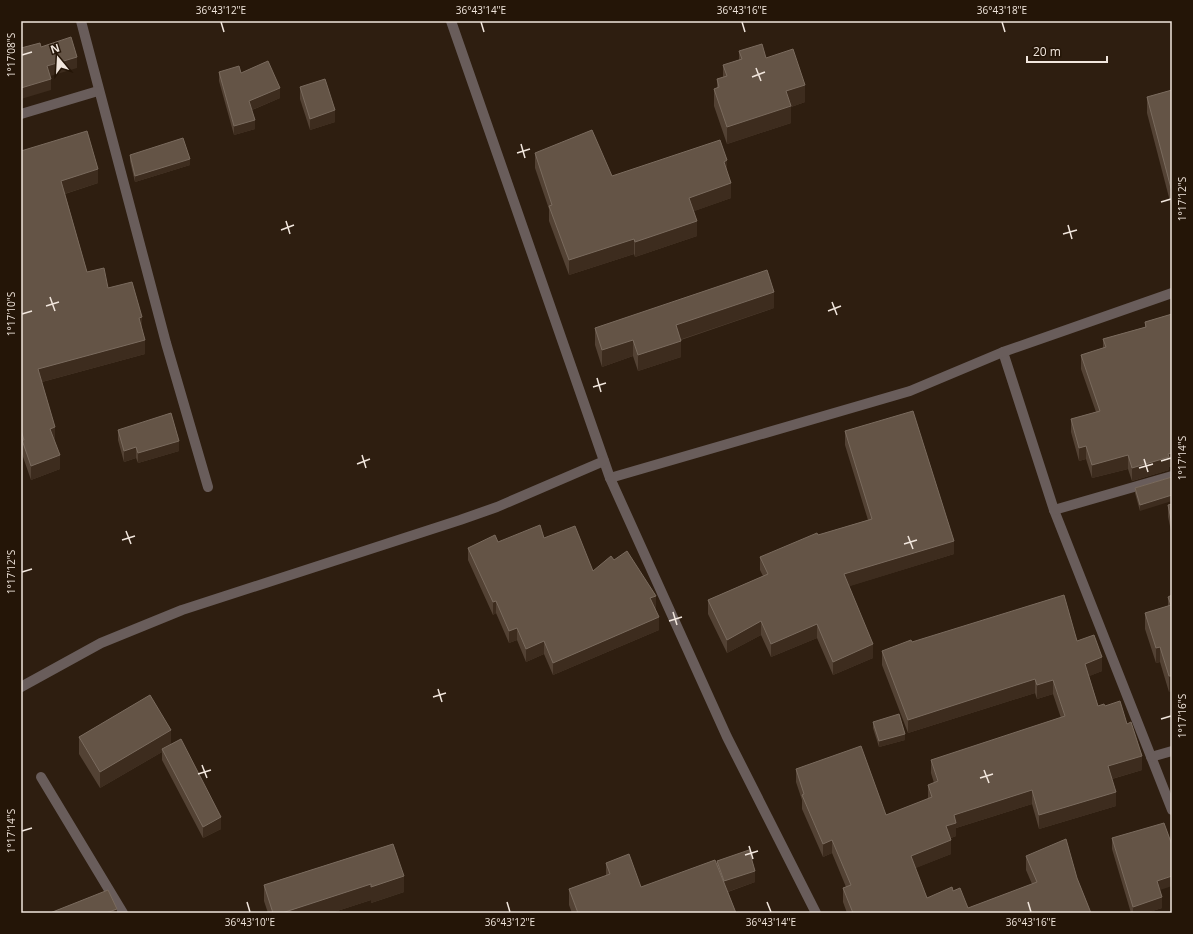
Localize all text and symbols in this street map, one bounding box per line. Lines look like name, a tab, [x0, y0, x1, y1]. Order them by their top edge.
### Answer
text: 36°43'12"E	[196, 3, 246, 17]
text: 36°43'14"E	[456, 3, 506, 17]
text: 36°43'16"E	[717, 3, 767, 17]
text: 36°43'18"E	[977, 3, 1027, 17]
text: 1°17'08"S	[4, 33, 18, 77]
north arrow	[38, 38, 78, 78]
scale bar	[1027, 38, 1107, 64]
text: N	[48, 39, 61, 57]
text: 20 m	[1033, 43, 1061, 60]
text: 1°17'12"S	[1175, 177, 1189, 221]
text: 1°17'10"S	[4, 292, 18, 336]
text: 1°17'14"S	[1175, 436, 1189, 480]
text: 1°17'12"S	[4, 550, 18, 594]
text: 1°17'16"S	[1175, 694, 1189, 738]
text: 1°17'14"S	[4, 809, 18, 853]
text: 36°43'10"E	[225, 915, 275, 929]
text: 36°43'12"E	[485, 915, 535, 929]
text: 36°43'14"E	[746, 915, 796, 929]
text: 36°43'16"E	[1006, 915, 1056, 929]

